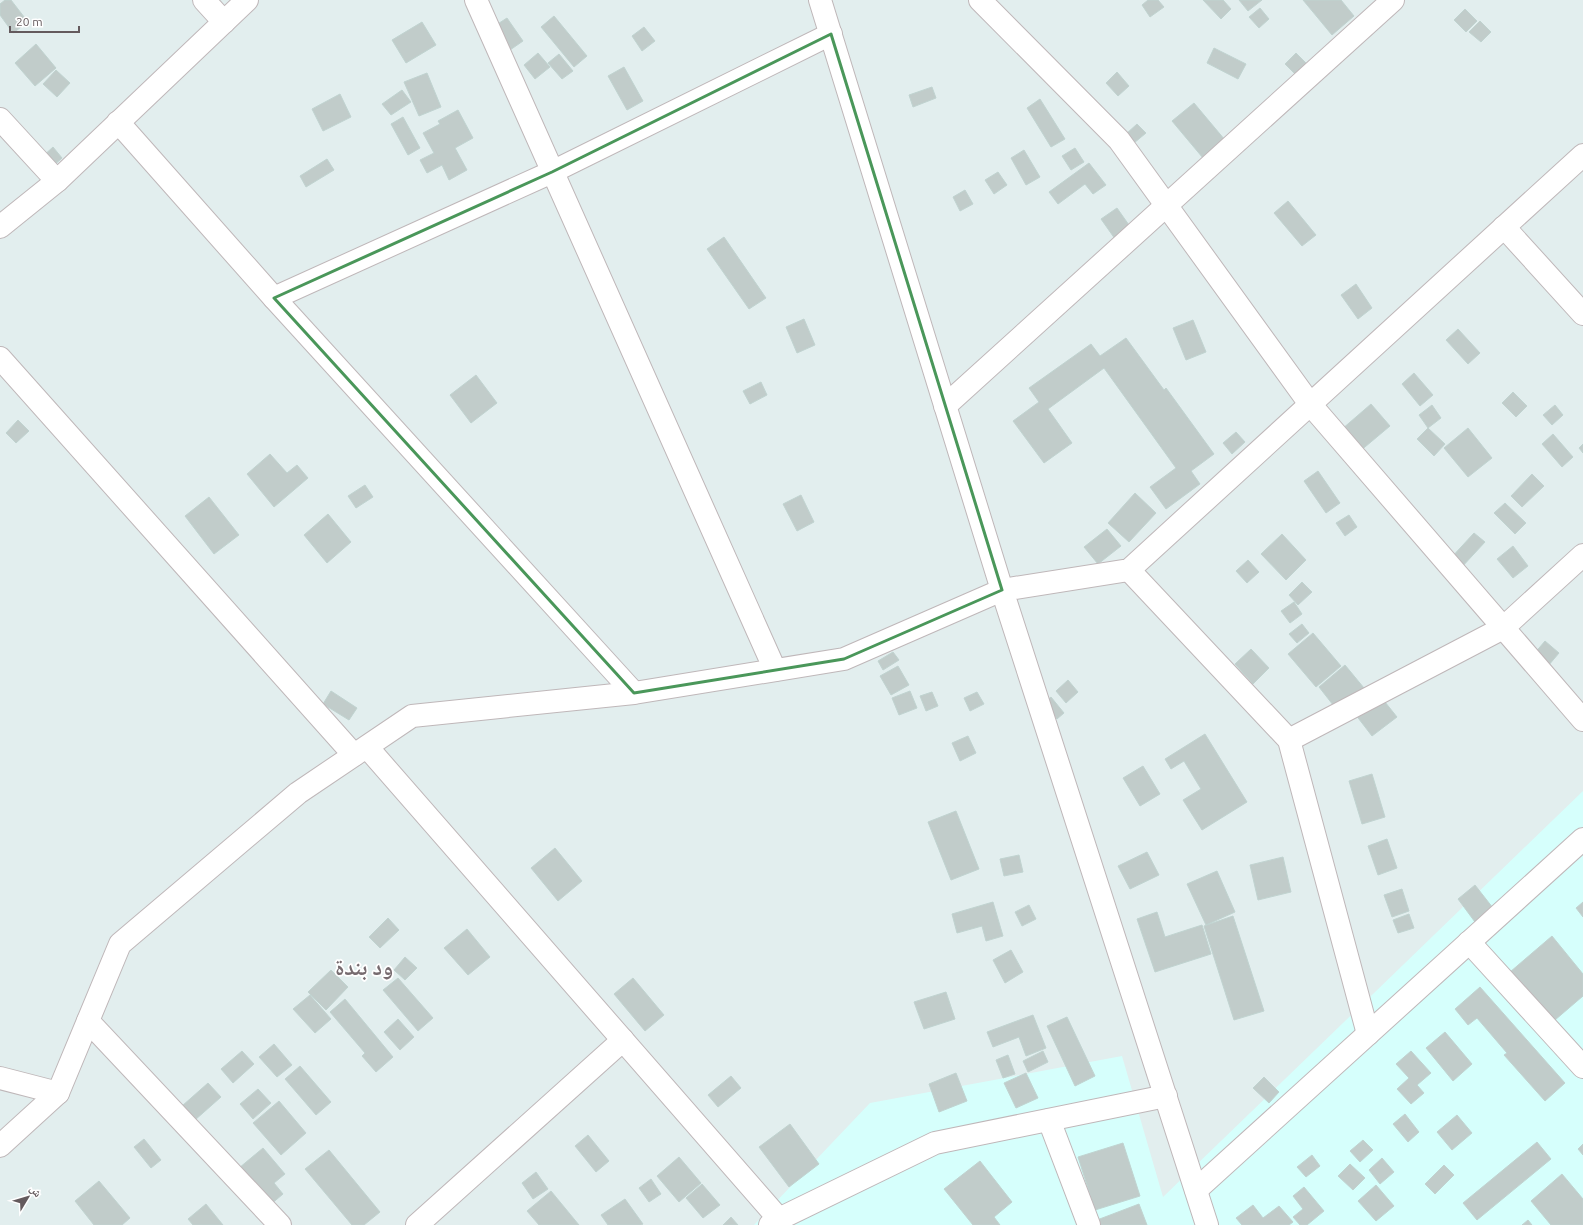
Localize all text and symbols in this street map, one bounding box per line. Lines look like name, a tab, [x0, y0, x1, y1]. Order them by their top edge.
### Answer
scale bar	[10, 8, 79, 34]
text: 20 m	[16, 15, 43, 28]
district label: ود بندة	[335, 954, 393, 981]
north arrow	[8, 1177, 48, 1217]
text: ش	[26, 1183, 44, 1201]

